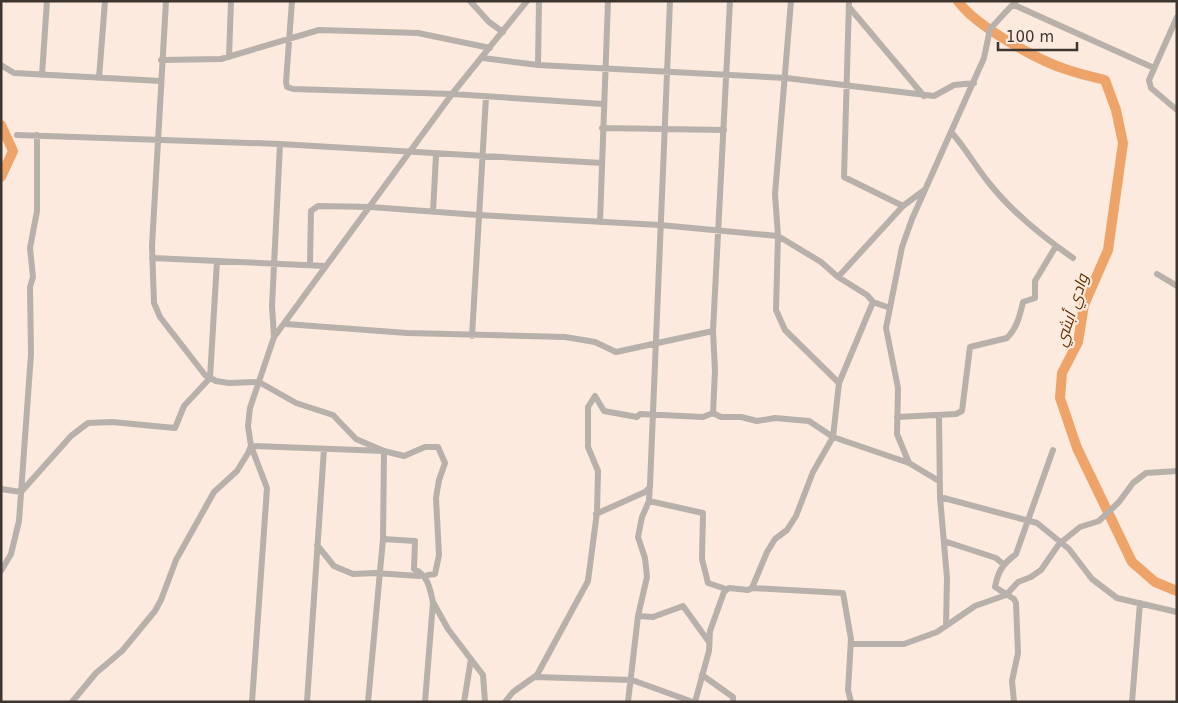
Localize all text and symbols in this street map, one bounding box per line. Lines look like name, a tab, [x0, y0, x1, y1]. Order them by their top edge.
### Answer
scale bar	[998, 20, 1077, 52]
text: 100 m	[1006, 28, 1054, 46]
water label: وادي أبشي	[1050, 270, 1095, 350]

